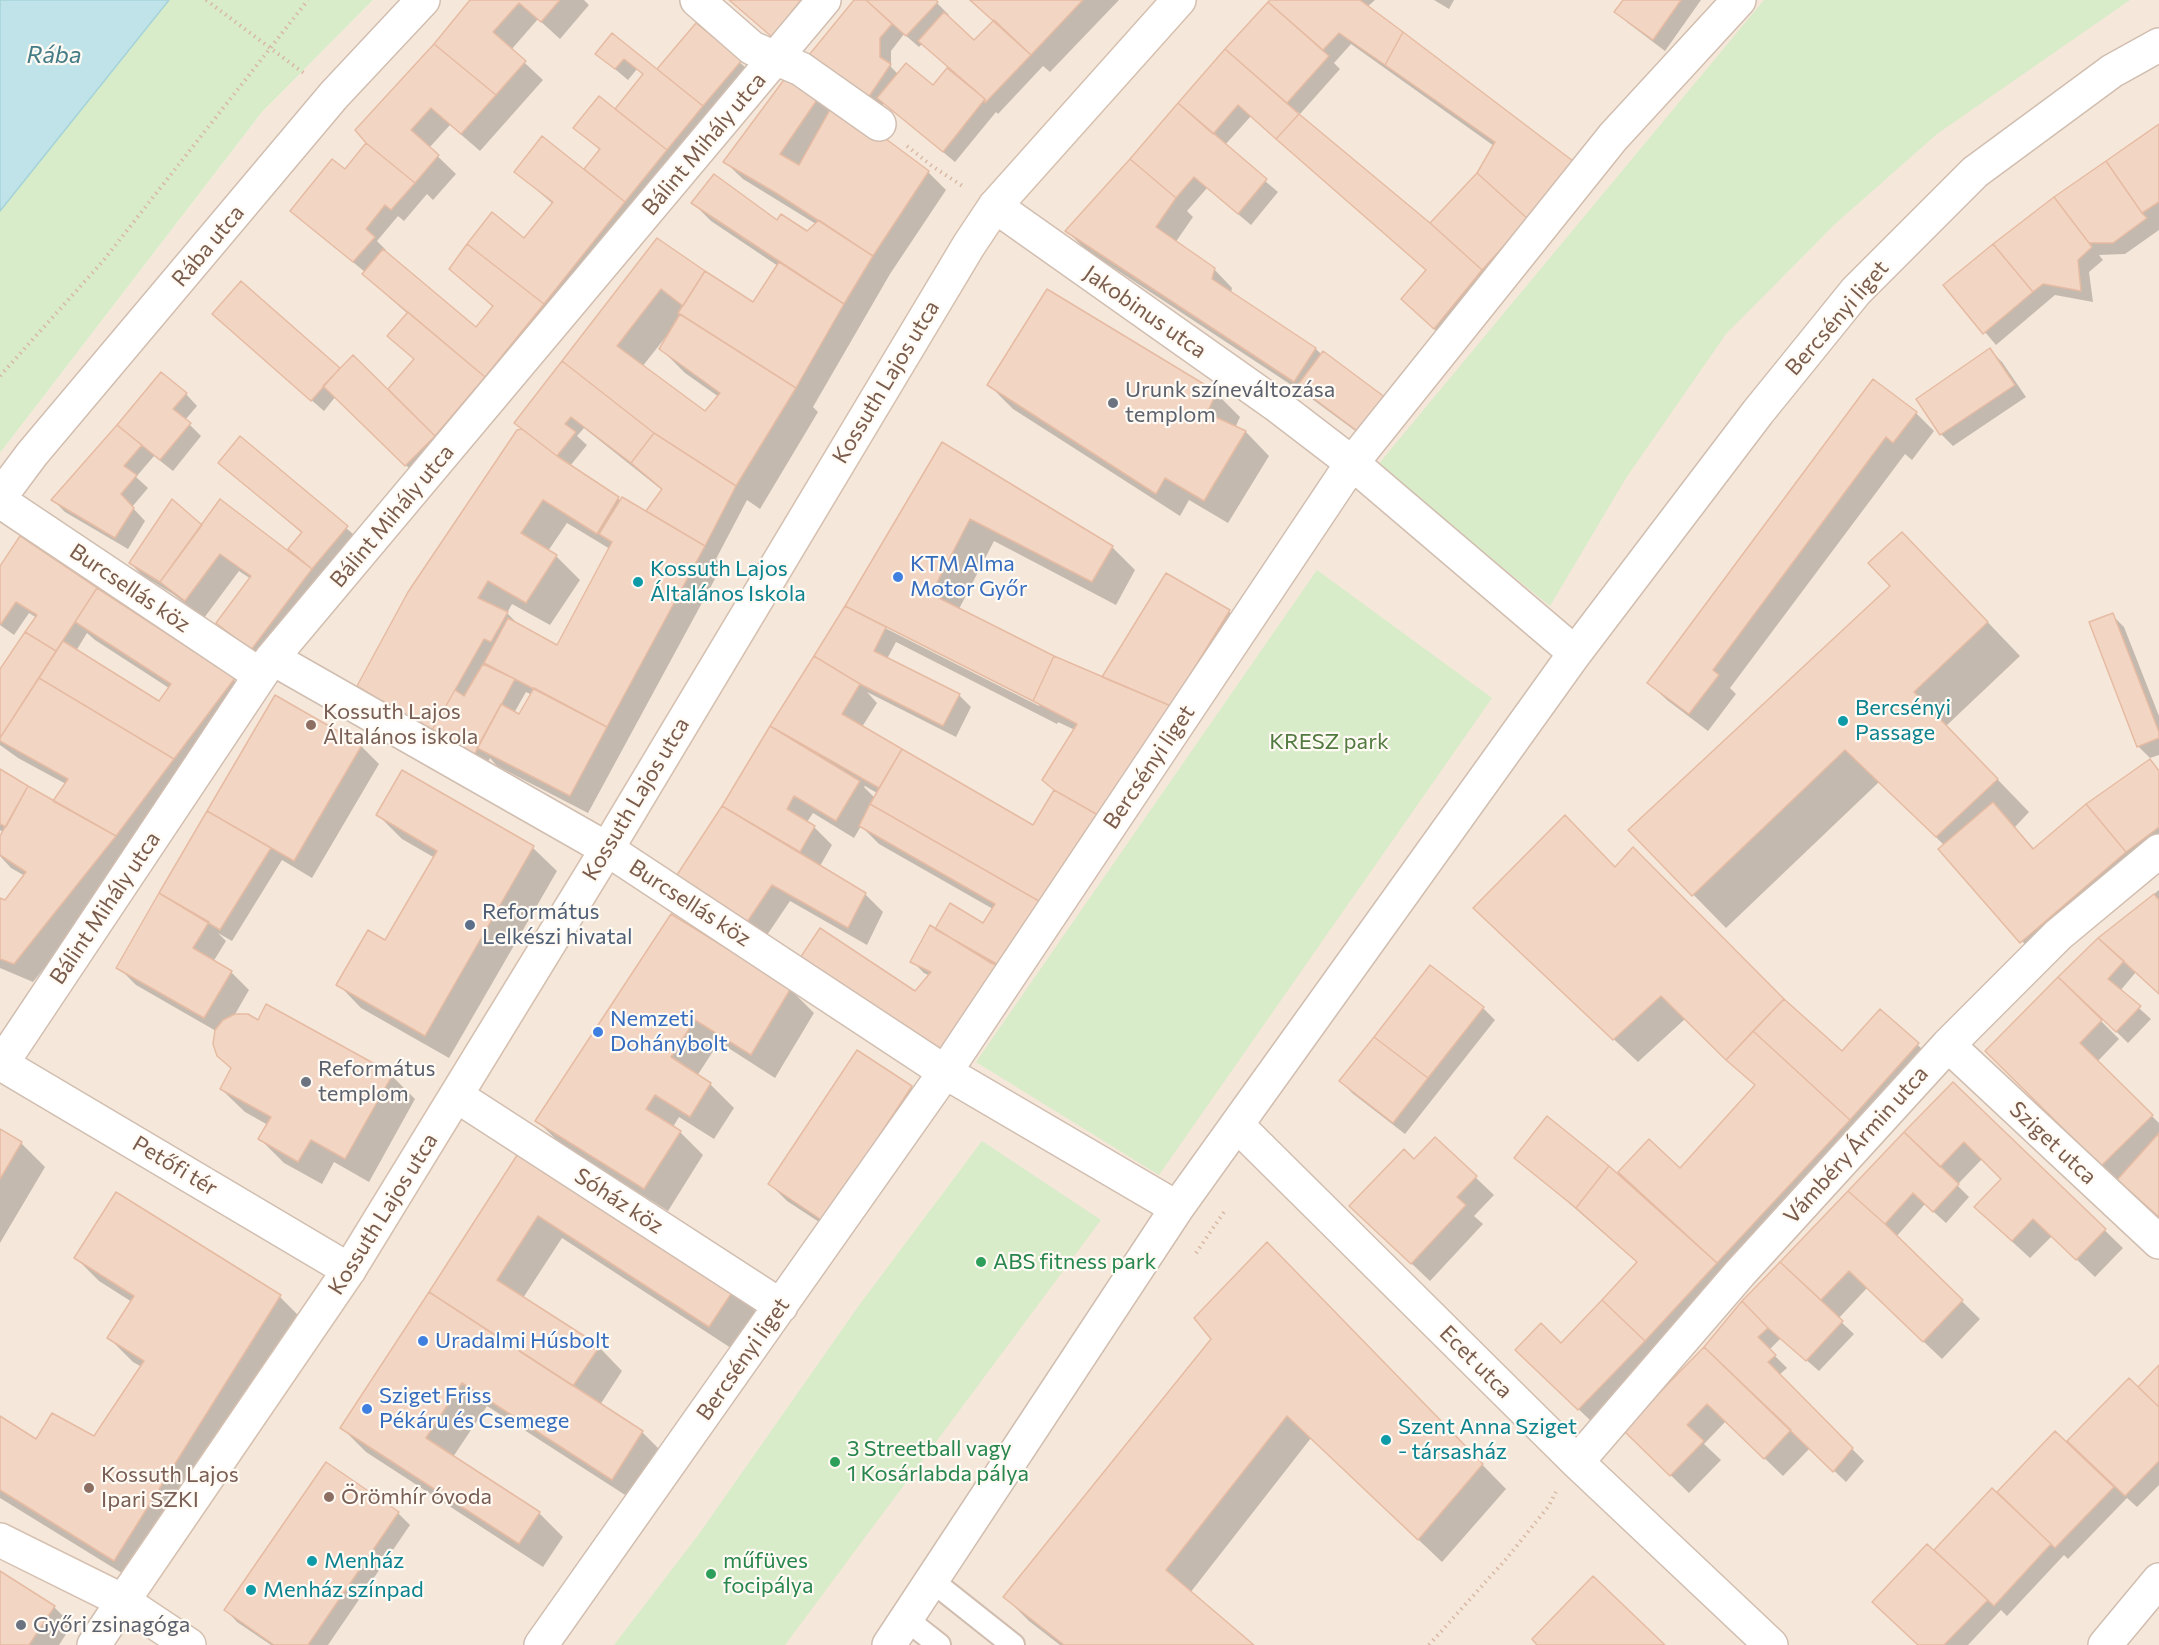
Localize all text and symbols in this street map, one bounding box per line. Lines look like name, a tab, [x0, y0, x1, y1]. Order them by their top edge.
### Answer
water label: Rába	[26, 41, 82, 69]
street label: Bálint Mihály utca	[637, 67, 771, 221]
street label: Rába utca	[166, 200, 250, 292]
street label: Bercsényi liget	[1780, 255, 1894, 381]
street label: Jakobinus utca	[1079, 260, 1211, 364]
street label: Kossuth Lajos utca	[827, 296, 945, 468]
place label: Urunk színeváltozása templom	[1125, 377, 1335, 428]
marker: Urunk színeváltozása templom	[1106, 396, 1120, 410]
street label: Bálint Mihály utca	[325, 439, 459, 593]
street label: Burcsellás köz	[65, 538, 195, 638]
place label: KTM Alma Motor Győr	[910, 551, 1028, 602]
place label: Kossuth Lajos Általános Iskola	[650, 556, 806, 608]
marker: KTM Alma Motor Győr	[891, 570, 905, 584]
marker: Kossuth Lajos Általános Iskola	[631, 575, 645, 589]
place label: Bercsényi Passage	[1855, 695, 1951, 746]
place label: Kossuth Lajos Általános iskola	[323, 699, 478, 750]
street label: Bercsényi liget	[1098, 700, 1200, 834]
street label: Kossuth Lajos utca	[577, 713, 695, 885]
marker: Bercsényi Passage	[1836, 714, 1850, 728]
marker: Kossuth Lajos Általános iskola	[304, 718, 318, 732]
park label: KRESZ park	[1269, 729, 1389, 755]
street label: Bálint Mihály utca	[44, 827, 166, 989]
street label: Burcsellás köz	[624, 854, 756, 952]
place label: Református Lelkészi hivatal	[482, 899, 633, 950]
marker: Református Lelkészi hivatal	[463, 918, 477, 932]
place label: Nemzeti Dohánybolt	[610, 1006, 728, 1058]
marker: Nemzeti Dohánybolt	[591, 1025, 605, 1039]
place label: Református templom	[318, 1056, 435, 1108]
street label: Vámbéry Ármin utca	[1778, 1061, 1934, 1229]
marker: Református templom	[299, 1075, 313, 1089]
street label: Sziget utca	[2004, 1096, 2102, 1190]
street label: Kossuth Lajos utca	[323, 1128, 443, 1300]
street label: Petőfi tér	[128, 1130, 222, 1202]
street label: Sóház köz	[570, 1163, 668, 1239]
place label: ABS fitness park	[993, 1249, 1157, 1275]
marker: ABS fitness park	[974, 1255, 988, 1269]
street label: Bercsényi liget	[691, 1293, 795, 1425]
street label: Ecet utca	[1434, 1320, 1518, 1404]
place label: Uradalmi Húsbolt	[435, 1328, 610, 1354]
marker: Uradalmi Húsbolt	[416, 1334, 430, 1348]
place label: Sziget Friss Pékáru és Csemege	[379, 1383, 569, 1434]
marker: Sziget Friss Pékáru és Csemege	[360, 1402, 374, 1416]
place label: Szent Anna Sziget - társasház	[1398, 1414, 1577, 1466]
marker: Szent Anna Sziget - társasház	[1379, 1433, 1393, 1447]
place label: 3 Streetball vagy 1 Kosárlabda pálya	[847, 1436, 1029, 1488]
marker: 3 Streetball vagy 1 Kosárlabda pálya	[828, 1455, 842, 1469]
place label: Kossuth Lajos Ipari SZKI	[101, 1462, 239, 1514]
marker: Kossuth Lajos Ipari SZKI	[82, 1481, 96, 1495]
place label: Örömhír óvoda	[341, 1484, 492, 1510]
marker: Örömhír óvoda	[322, 1490, 336, 1504]
place label: Menház	[324, 1548, 404, 1574]
place label: műfüves focipálya	[723, 1548, 814, 1600]
marker: Menház	[305, 1554, 319, 1568]
marker: műfüves focipálya	[704, 1567, 718, 1581]
place label: Menház színpad	[263, 1577, 424, 1603]
marker: Menház színpad	[244, 1583, 258, 1597]
place label: Győri zsinagóga	[33, 1612, 190, 1638]
marker: Győri zsinagóga	[14, 1618, 28, 1632]

